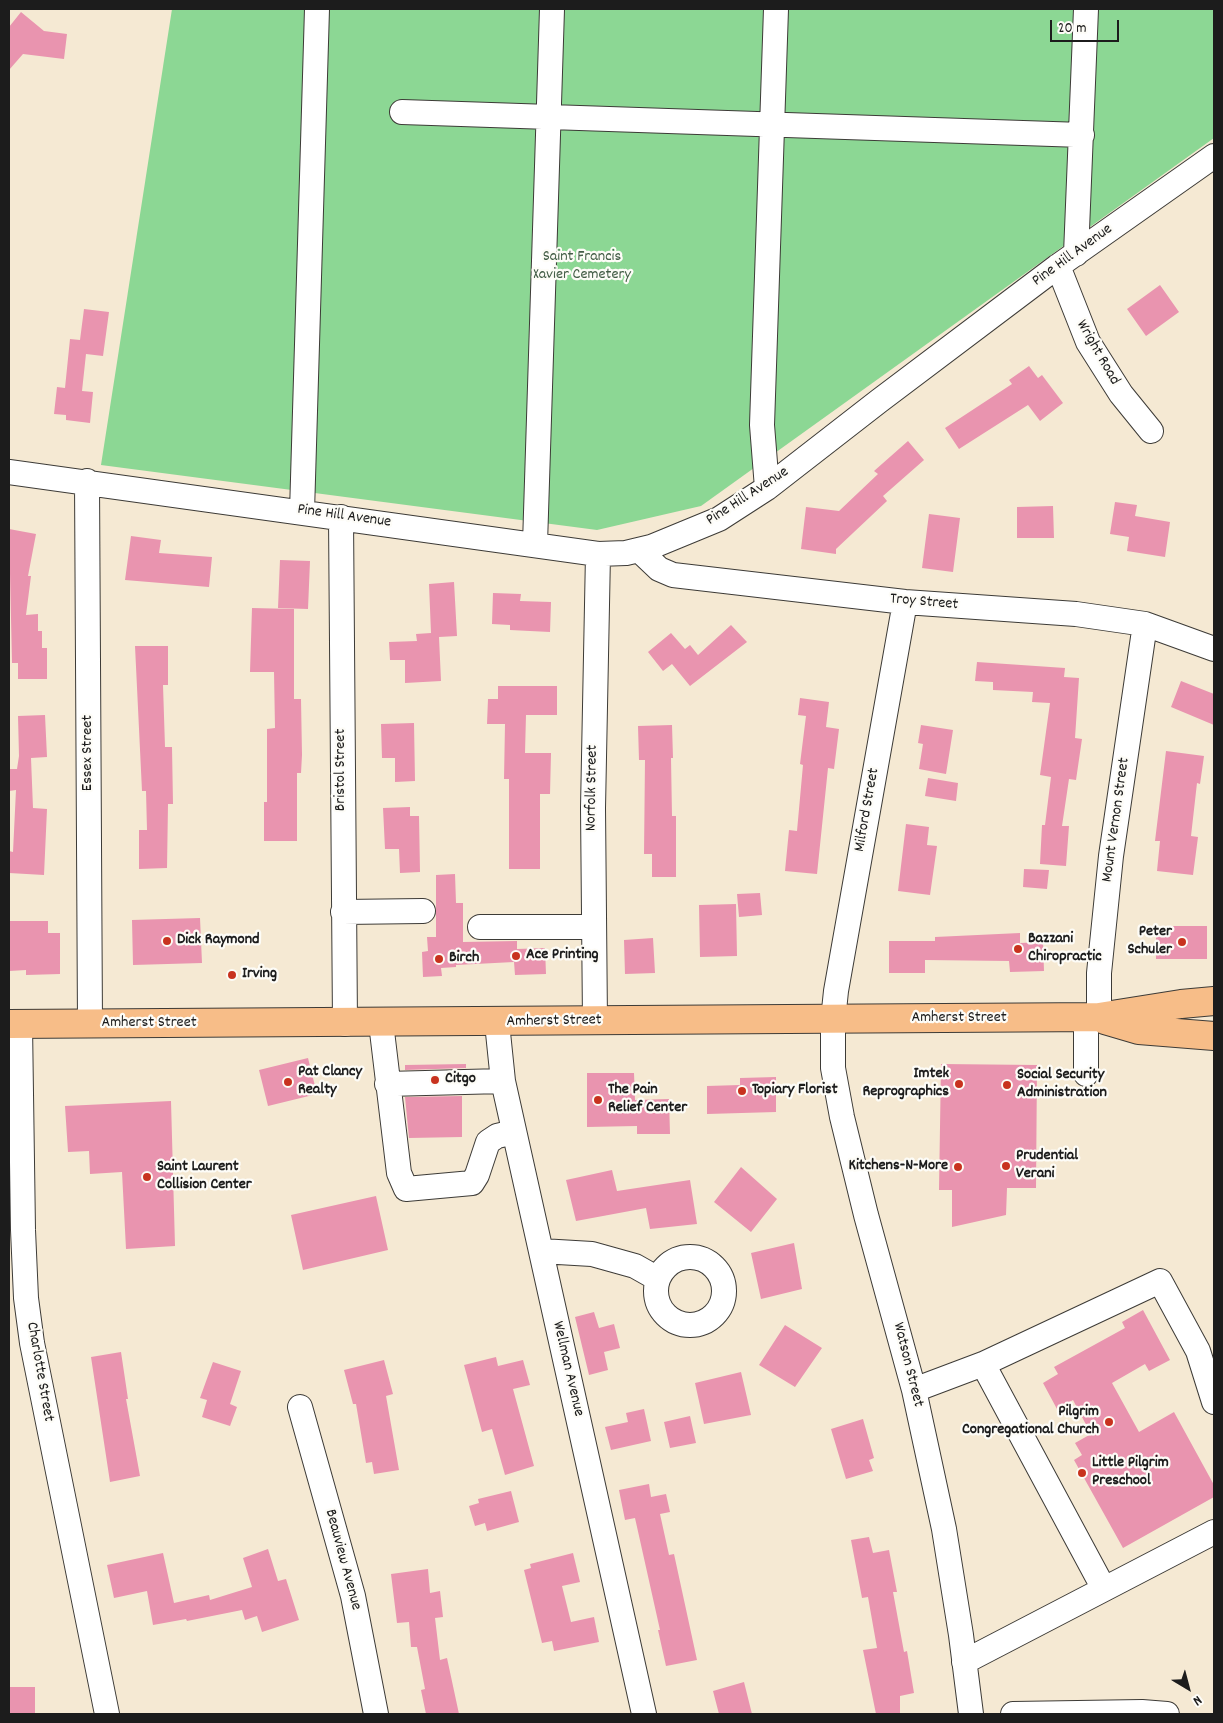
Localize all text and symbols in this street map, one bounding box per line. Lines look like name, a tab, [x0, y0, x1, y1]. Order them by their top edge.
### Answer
scale bar	[1053, 10, 1122, 42]
text: 20 m	[1058, 18, 1086, 40]
street label: Pine Hill Avenue	[1029, 220, 1117, 292]
park label: Saint Francis Xavier Cemetery	[533, 248, 631, 286]
street label: Wright Road	[1071, 317, 1123, 389]
street label: Pine Hill Avenue	[703, 463, 793, 531]
street label: Pine Hill Avenue	[296, 501, 392, 533]
street label: Troy Street	[889, 590, 959, 616]
street label: Essex Street	[79, 715, 99, 791]
street label: Bristol Street	[332, 729, 352, 811]
street label: Norfolk Street	[583, 745, 603, 831]
street label: Mount Vernon Street	[1099, 757, 1135, 883]
street label: Milford Street	[851, 767, 885, 853]
place label: Peter Schuler	[1128, 923, 1172, 961]
place label: Bazzani Chiropractic	[1028, 930, 1102, 968]
place label: Dick Raymond	[177, 931, 260, 951]
marker: Dick Raymond	[161, 935, 173, 947]
marker: Peter Schuler	[1176, 936, 1188, 948]
marker: Bazzani Chiropractic	[1012, 943, 1024, 955]
place label: Ace Printing	[526, 946, 599, 966]
place label: Birch	[449, 949, 479, 969]
marker: Ace Printing	[510, 950, 522, 962]
marker: Birch	[433, 953, 445, 965]
place label: Irving	[242, 965, 277, 985]
marker: Irving	[226, 969, 238, 981]
street label: Amherst Street	[911, 1009, 1007, 1029]
street label: Amherst Street	[506, 1012, 602, 1032]
street label: Amherst Street	[101, 1014, 197, 1034]
place label: Pat Clancy Realty	[298, 1063, 362, 1101]
place label: Imtek Reprographics	[862, 1065, 949, 1103]
place label: Social Security Administration	[1017, 1066, 1107, 1104]
place label: Citgo	[445, 1070, 476, 1090]
marker: Citgo	[429, 1074, 441, 1086]
marker: Pat Clancy Realty	[282, 1076, 294, 1088]
marker: Imtek Reprographics	[953, 1078, 965, 1090]
marker: Social Security Administration	[1001, 1079, 1013, 1091]
place label: The Pain Relief Center	[608, 1081, 687, 1119]
place label: Topiary Florist	[752, 1081, 838, 1101]
marker: Topiary Florist	[736, 1085, 748, 1097]
marker: The Pain Relief Center	[592, 1094, 604, 1106]
place label: Prudential Verani	[1016, 1147, 1078, 1185]
place label: Kitchens-N-More	[849, 1157, 948, 1177]
place label: Saint Laurent Collision Center	[157, 1158, 252, 1196]
marker: Prudential Verani	[1000, 1160, 1012, 1172]
marker: Kitchens-N-More	[952, 1161, 964, 1173]
marker: Saint Laurent Collision Center	[141, 1171, 153, 1183]
street label: Wellman Avenue	[547, 1320, 587, 1418]
street label: Charlotte Street	[21, 1321, 57, 1423]
street label: Watson Street	[887, 1321, 927, 1409]
place label: Pilgrim Congregational Church	[962, 1403, 1099, 1441]
marker: Pilgrim Congregational Church	[1103, 1416, 1115, 1428]
place label: Little Pilgrim Preschool	[1092, 1454, 1169, 1492]
marker: Little Pilgrim Preschool	[1076, 1467, 1088, 1479]
street label: Beauview Avenue	[319, 1508, 365, 1612]
north arrow	[1163, 1663, 1213, 1713]
text: N	[1188, 1690, 1206, 1710]

